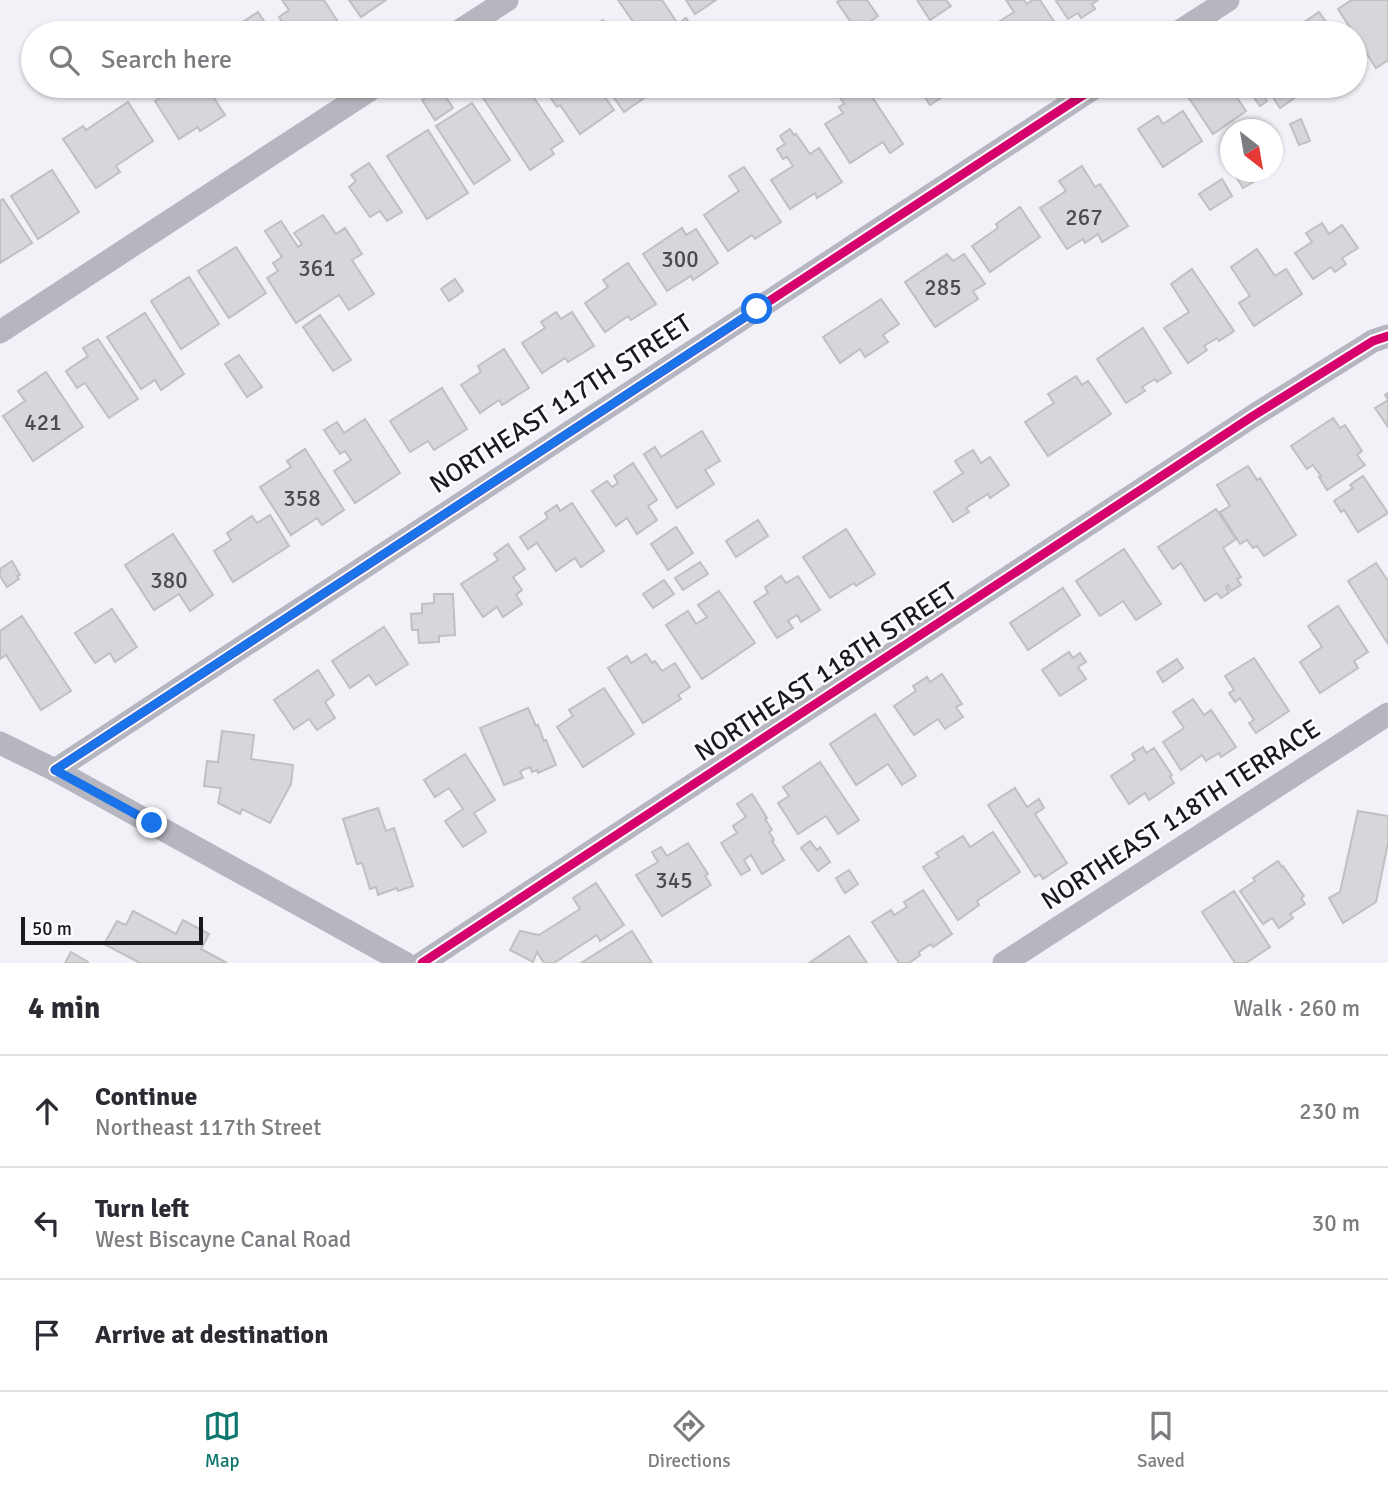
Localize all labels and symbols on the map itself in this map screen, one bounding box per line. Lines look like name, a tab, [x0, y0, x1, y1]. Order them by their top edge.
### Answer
north arrow	[1220, 119, 1283, 182]
house number: 267	[1065, 203, 1103, 232]
house number: 300	[661, 245, 699, 274]
house number: 361	[298, 254, 336, 283]
house number: 285	[924, 273, 962, 302]
route start	[741, 293, 772, 324]
street label: NORTHEAST 117TH STREET	[424, 307, 698, 501]
house number: 421	[24, 408, 62, 437]
house number: 358	[283, 484, 321, 513]
house number: 380	[150, 566, 188, 595]
street label: NORTHEAST 118TH STREET	[689, 575, 963, 769]
street label: NORTHEAST 118TH TERRACE	[1036, 713, 1326, 917]
route end	[136, 807, 167, 838]
house number: 345	[655, 866, 693, 895]
scale bar	[21, 914, 203, 946]

